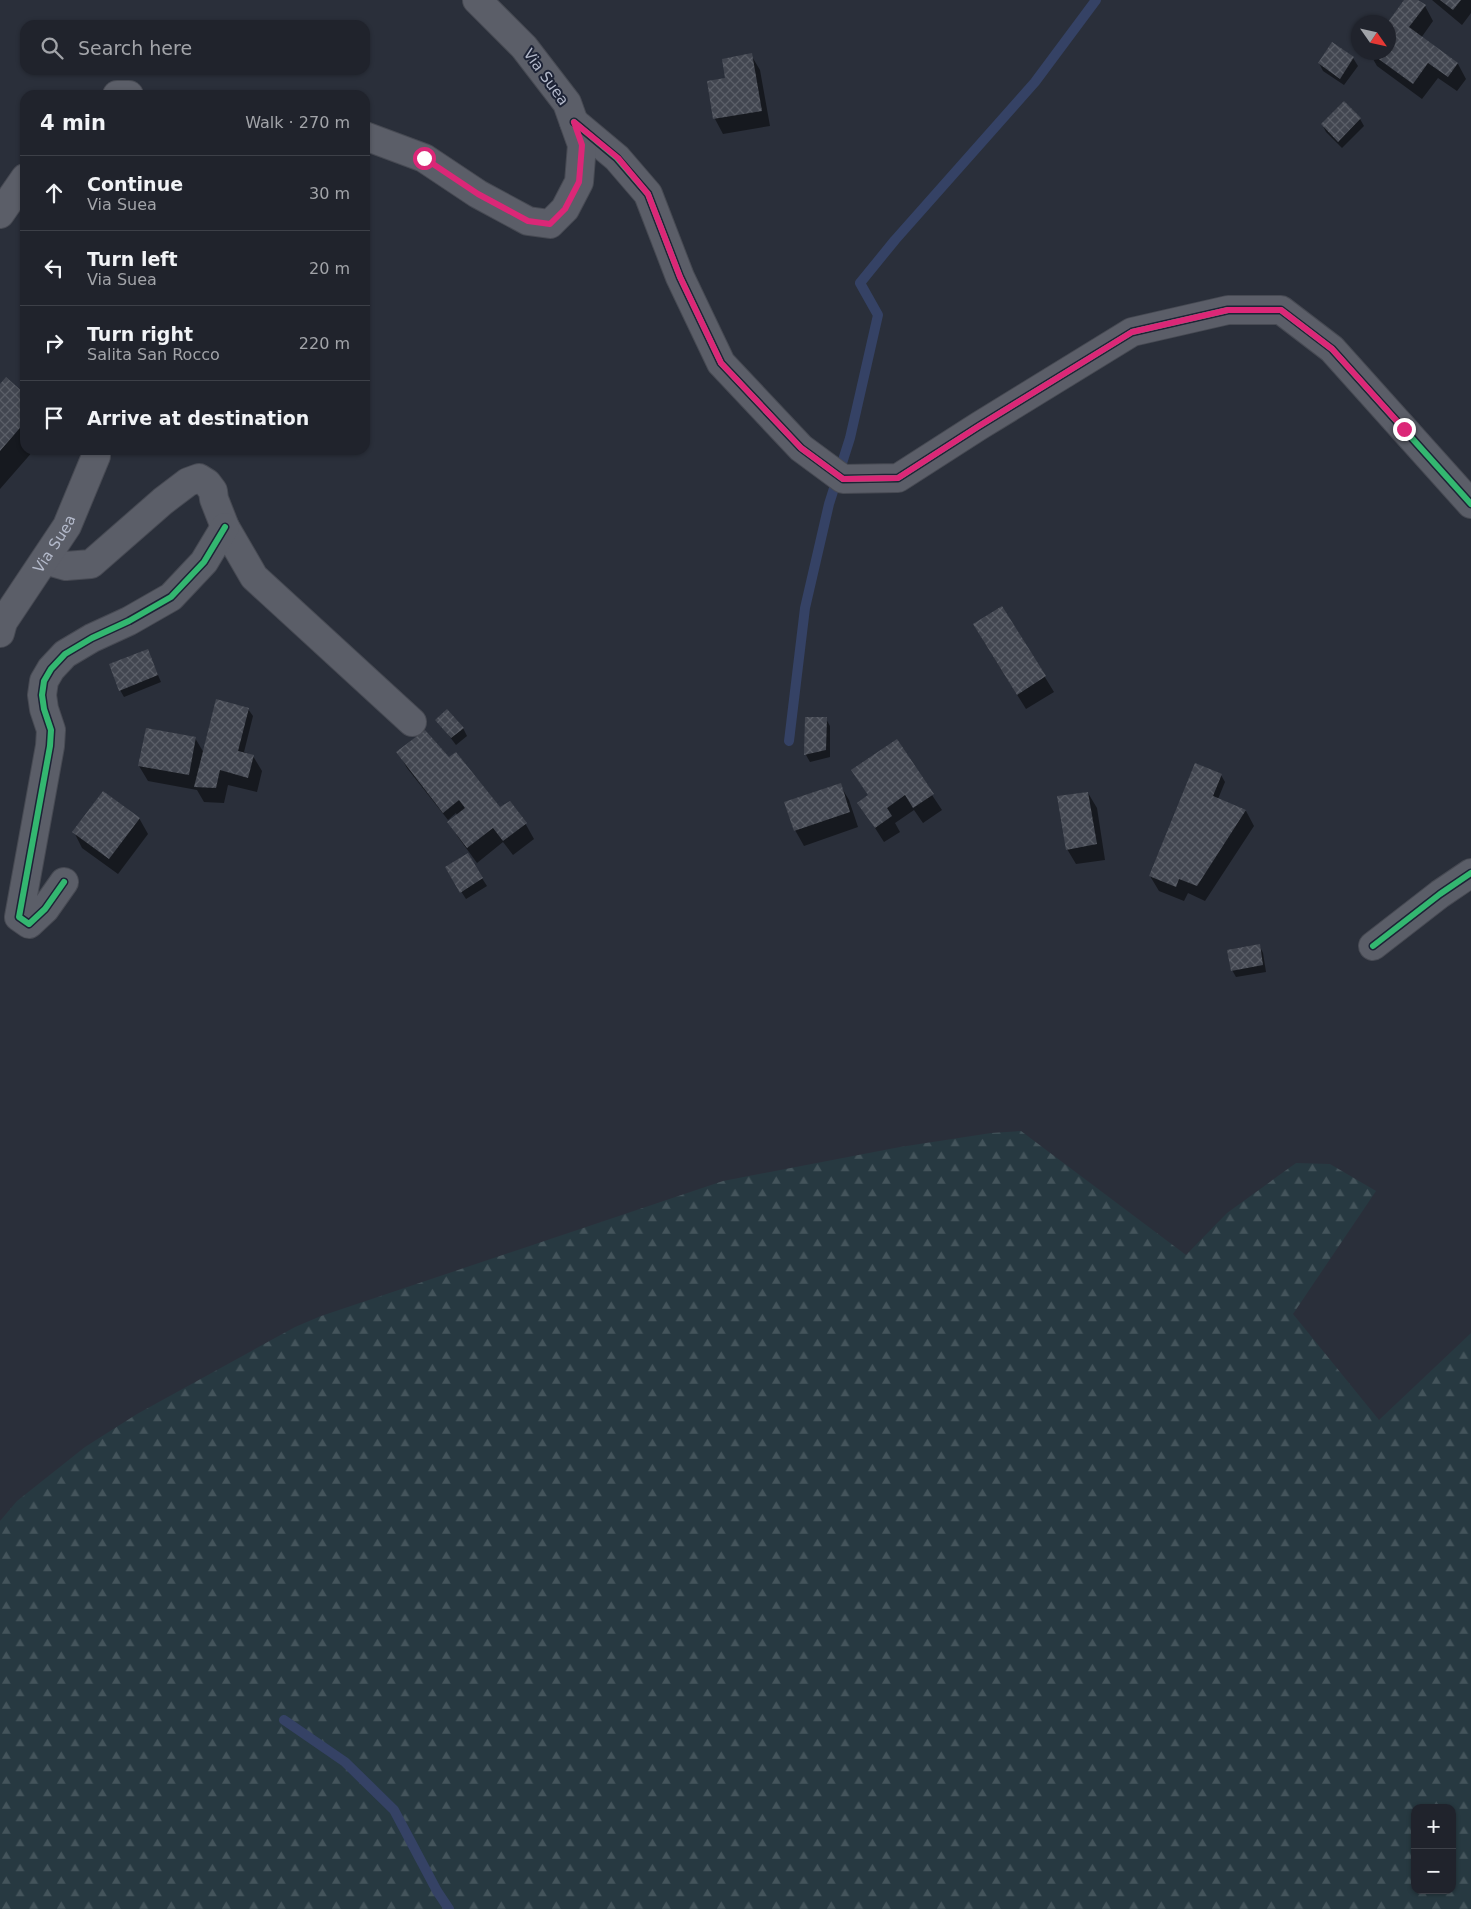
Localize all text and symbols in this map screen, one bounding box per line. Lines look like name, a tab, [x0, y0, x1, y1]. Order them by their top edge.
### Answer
north arrow	[1351, 15, 1396, 60]
search box	[20, 20, 370, 75]
icon: search	[38, 34, 66, 62]
text: Search here	[78, 37, 192, 59]
street label: Via Suea	[519, 45, 573, 109]
text: 4 min	[40, 111, 106, 135]
text: Walk · 270 m	[245, 113, 350, 132]
route start	[413, 147, 436, 170]
text: Continue	[87, 173, 183, 195]
icon: ahead	[40, 179, 68, 207]
text: 30 m	[309, 184, 350, 203]
text: Via Suea	[87, 195, 157, 214]
text: Turn left	[87, 248, 178, 270]
icon: left	[40, 254, 68, 282]
text: 20 m	[309, 259, 350, 278]
text: Via Suea	[87, 270, 157, 289]
text: Turn right	[87, 323, 193, 345]
icon: right	[40, 329, 68, 357]
text: 220 m	[299, 334, 350, 353]
text: Salita San Rocco	[87, 345, 220, 364]
icon: arrive	[40, 404, 68, 432]
text: Arrive at destination	[87, 407, 309, 429]
route end	[1393, 418, 1416, 441]
street label: Via Suea	[29, 512, 80, 576]
map controls	[1411, 1804, 1456, 1894]
button: +	[1411, 1804, 1456, 1849]
button: −	[1411, 1849, 1456, 1894]

